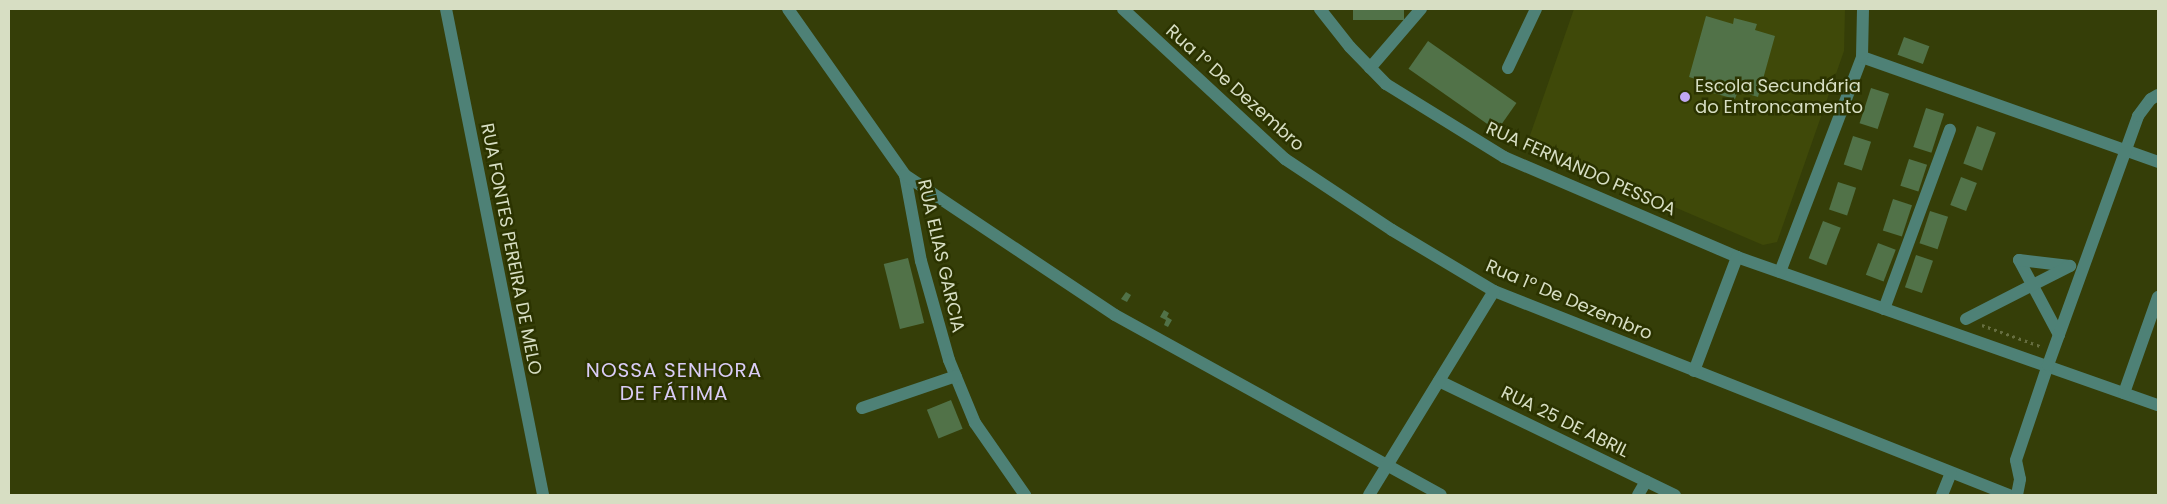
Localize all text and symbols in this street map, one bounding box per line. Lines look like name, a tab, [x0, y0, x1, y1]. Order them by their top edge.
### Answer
street label: Rua 1º De Dezembro	[1161, 20, 1309, 156]
place label: Escola Secundária do Entroncamento	[1695, 76, 1863, 118]
marker: Escola Secundária do Entroncamento	[1679, 91, 1691, 103]
street label: RUA FERNANDO PESSOA	[1483, 117, 1679, 221]
street label: RUA FONTES PEREIRA DE MELO	[476, 121, 546, 377]
street label: RUA ELIAS GARCIA	[913, 177, 969, 335]
street label: Rua 1º De Dezembro	[1483, 255, 1655, 345]
district label: NOSSA SENHORA DE FÁTIMA	[584, 359, 764, 406]
street label: RUA 25 DE ABRIL	[1498, 382, 1632, 462]

